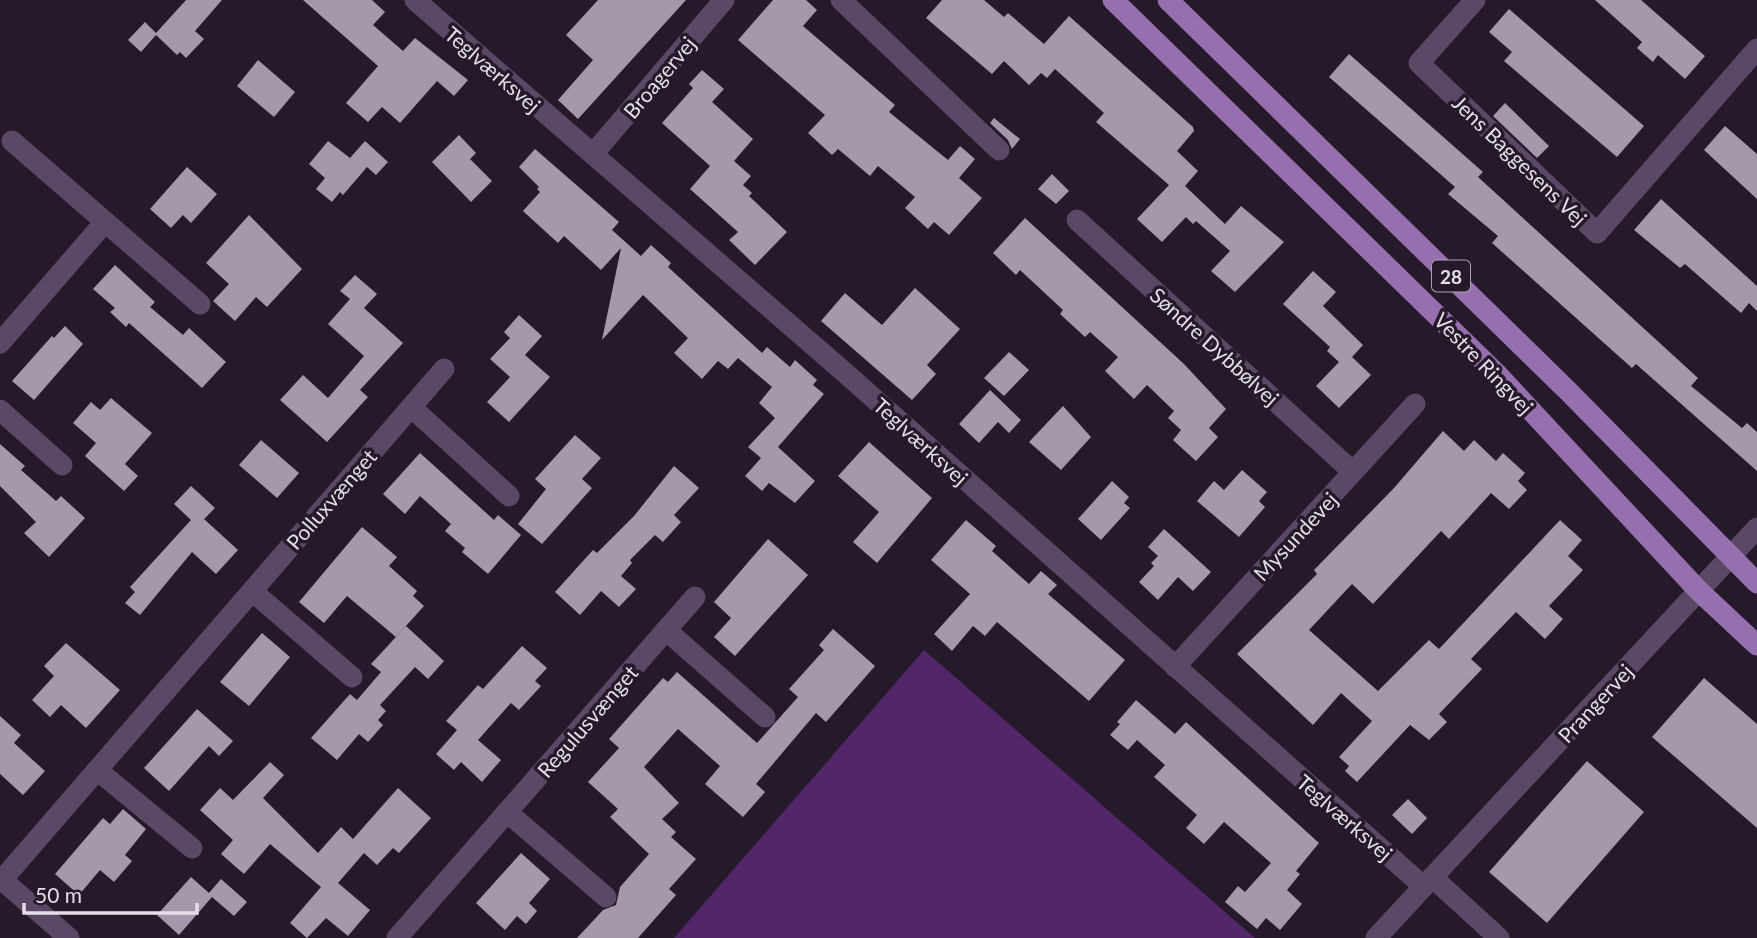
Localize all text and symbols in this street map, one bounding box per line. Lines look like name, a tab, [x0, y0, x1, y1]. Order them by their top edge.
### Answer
street label: Teglværksvej	[440, 21, 546, 117]
street label: Broagervej	[618, 31, 700, 123]
street label: Jens Baggesens Vej	[1448, 90, 1592, 230]
road number: 28	[1432, 260, 1470, 292]
street label: Søndre Dybbølvej	[1146, 282, 1284, 410]
street label: Vestre Ringvej	[1429, 307, 1539, 419]
street label: Teglværksvej	[869, 392, 973, 490]
street label: Polluxvænget	[281, 443, 382, 554]
street label: Mysundevej	[1248, 487, 1342, 585]
street label: Regulusvænget	[532, 659, 643, 782]
street label: Prangervej	[1552, 659, 1638, 747]
street label: Teglværksvej	[1292, 769, 1398, 865]
scale bar	[24, 872, 198, 916]
text: 50 m	[35, 882, 82, 907]

